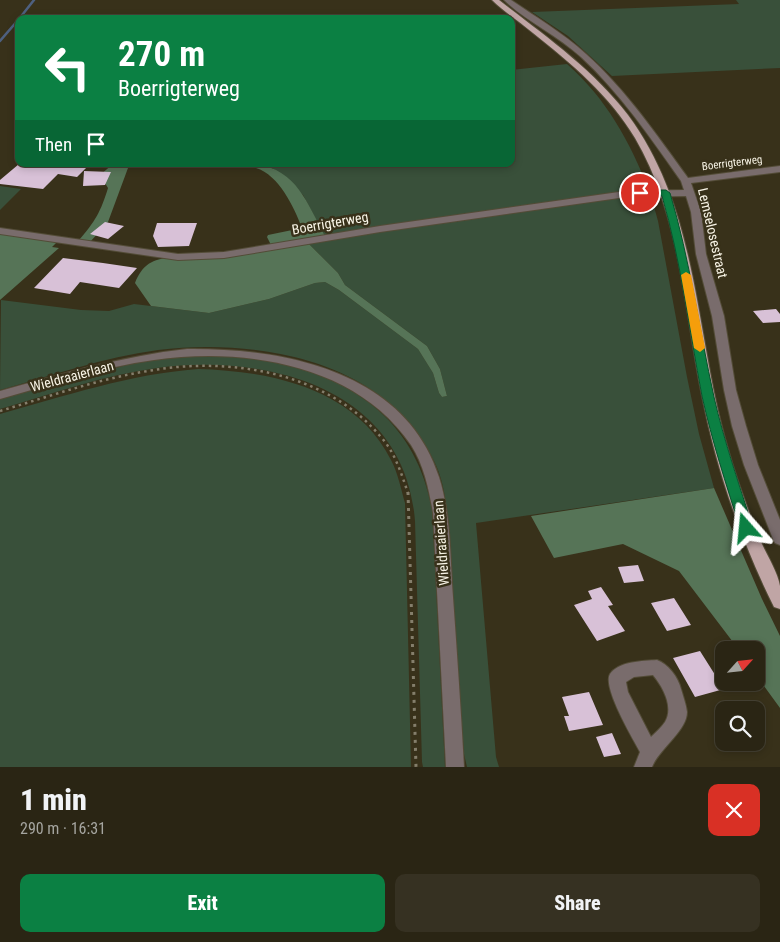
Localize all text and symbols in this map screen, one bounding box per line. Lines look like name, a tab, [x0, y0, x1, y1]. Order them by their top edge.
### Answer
text: 270 m	[118, 34, 205, 75]
icon: left	[35, 35, 100, 100]
text: Boerrigterweg	[118, 76, 240, 101]
icon: arrive	[82, 130, 110, 158]
text: Then	[35, 133, 72, 156]
street label: Boerrigterweg	[701, 153, 763, 173]
pin	[619, 172, 661, 214]
icon: arrive	[626, 179, 654, 207]
street label: Lemselosestraat	[695, 186, 731, 280]
street label: Boerrigterweg	[290, 208, 370, 238]
street label: Wieldraaierlaan	[29, 357, 115, 395]
street label: Wieldraaierlaan	[430, 500, 452, 586]
position arrow	[719, 501, 771, 553]
north arrow	[715, 641, 765, 691]
map controls	[715, 641, 765, 751]
button: search	[715, 701, 765, 751]
text: 1 min	[20, 782, 87, 817]
button: close	[708, 784, 760, 836]
text: 290 m · 16:31	[20, 819, 106, 838]
button: Exit	[20, 874, 385, 932]
button: Share	[395, 874, 760, 932]

